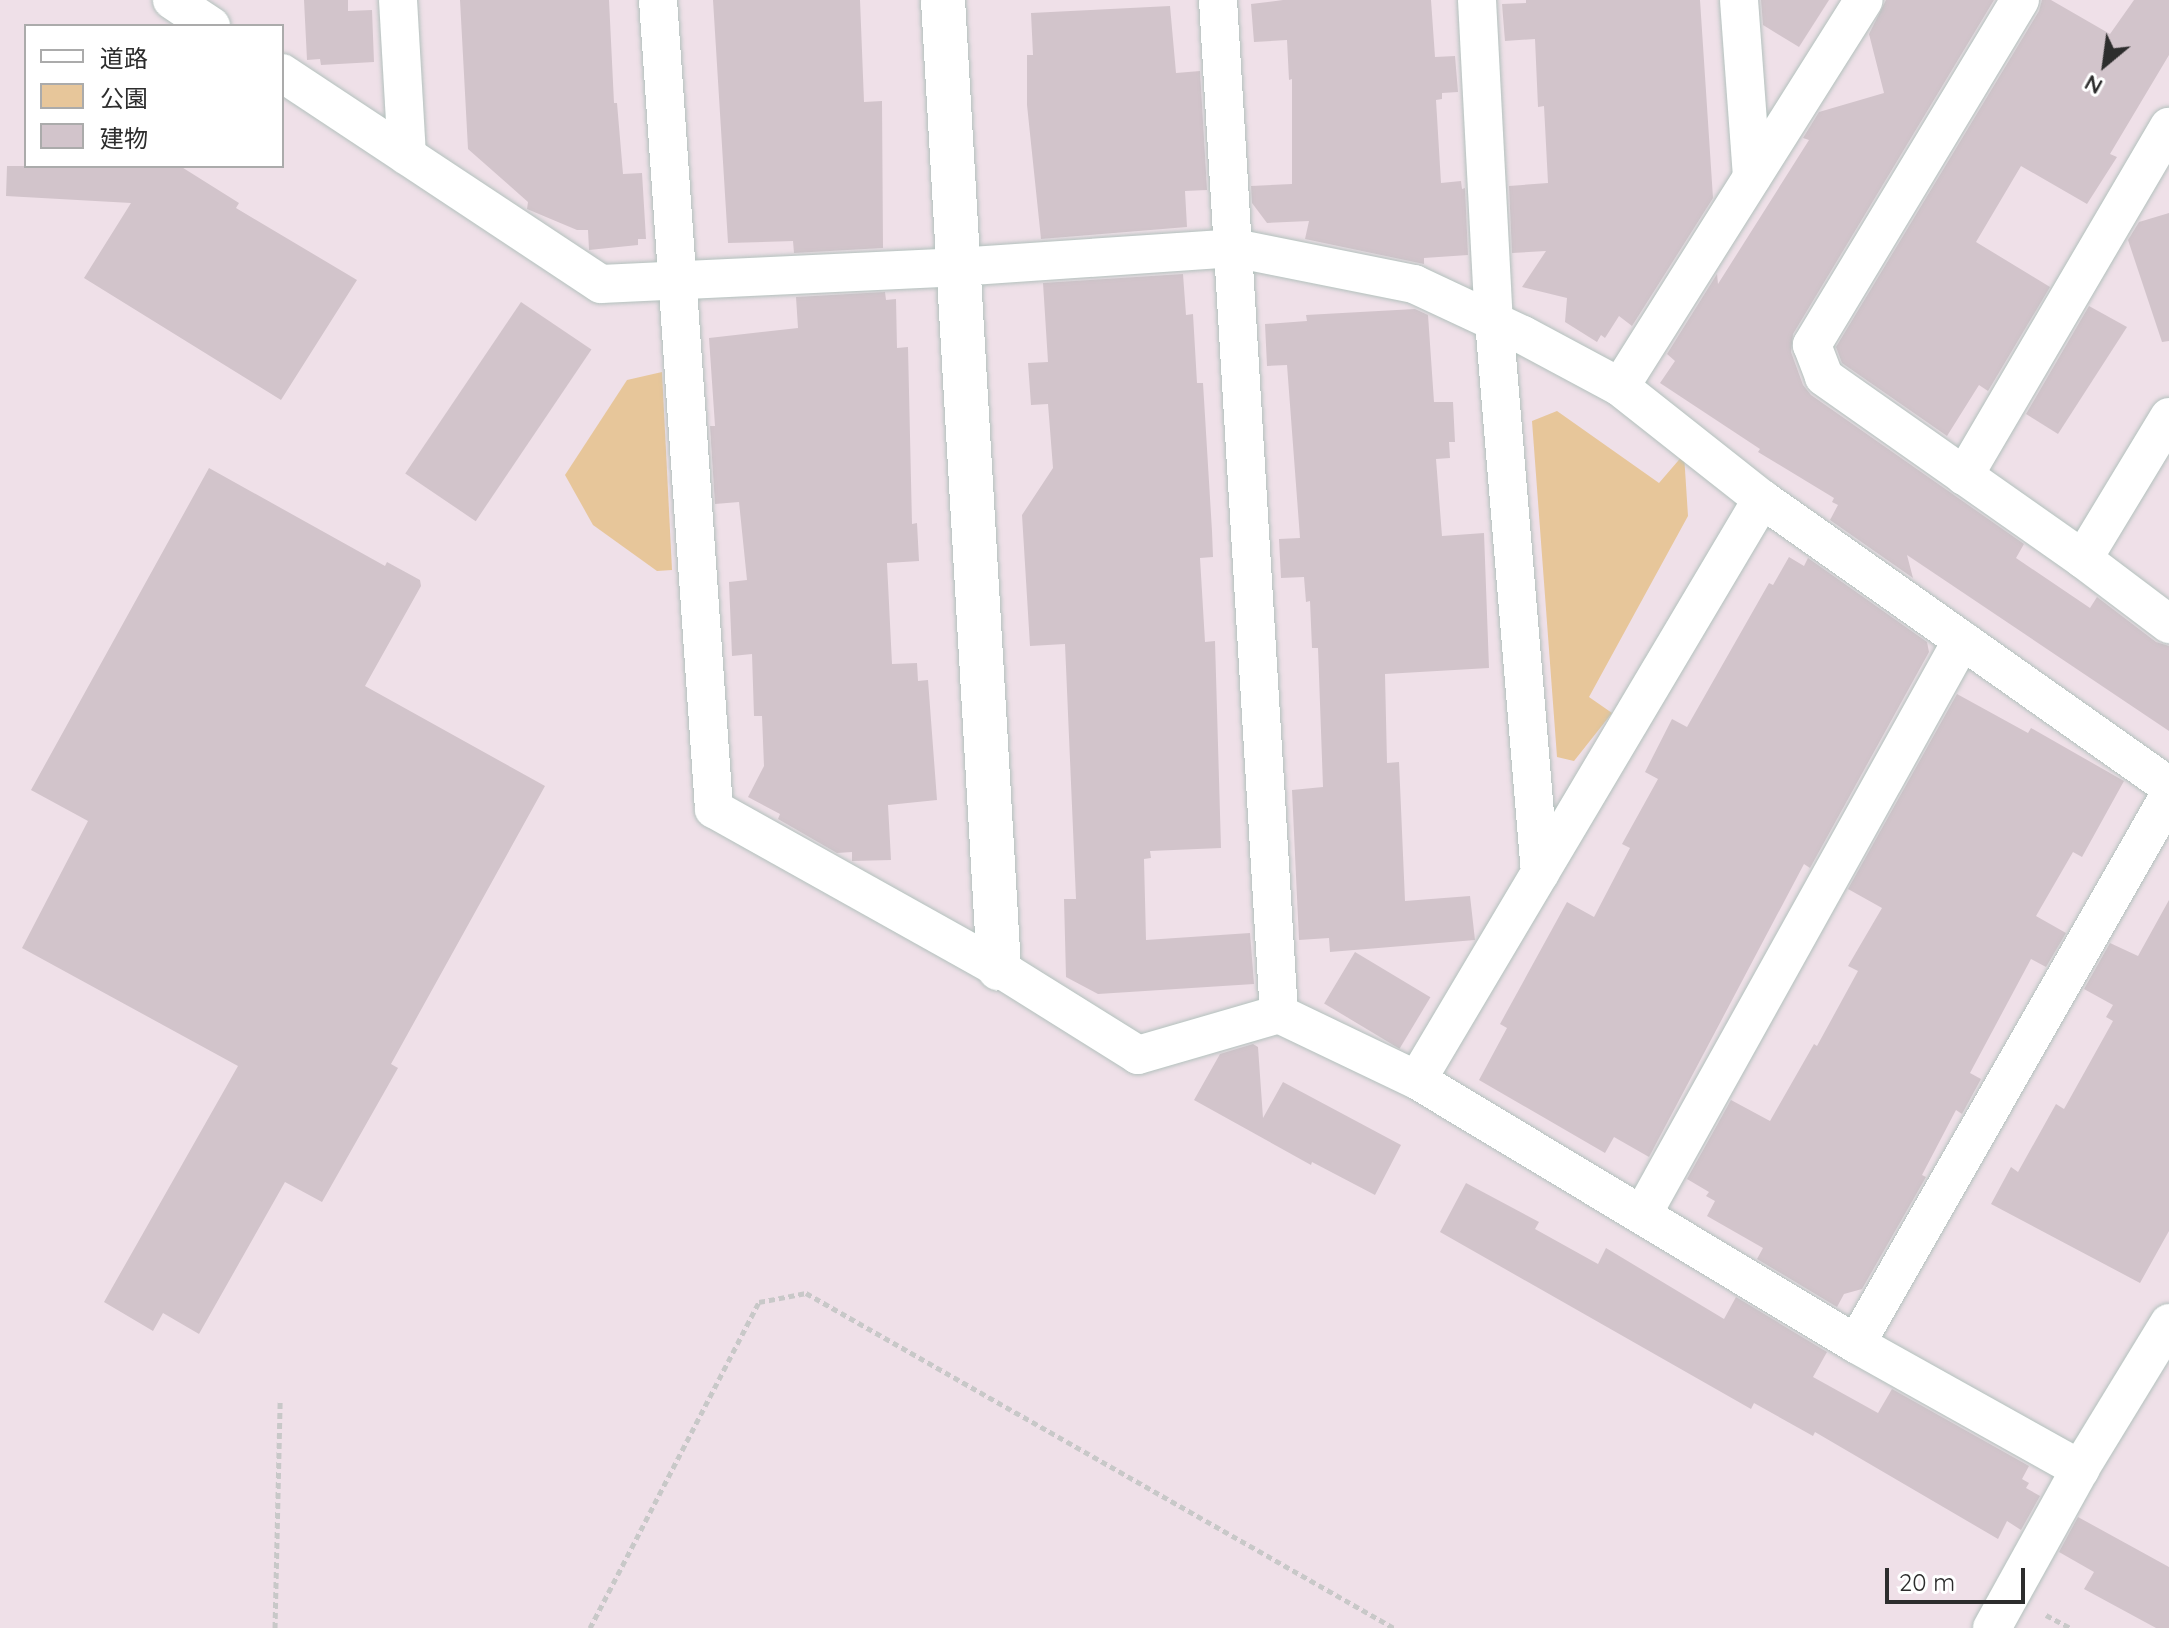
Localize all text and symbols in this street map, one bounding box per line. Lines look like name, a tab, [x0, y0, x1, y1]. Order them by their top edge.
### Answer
legend	[24, 24, 284, 168]
north arrow	[2065, 24, 2145, 104]
text: 道路	[100, 43, 148, 73]
text: N	[2080, 69, 2107, 101]
text: 公園	[100, 83, 148, 113]
text: 建物	[100, 123, 148, 153]
scale bar	[1889, 1552, 2029, 1602]
text: 20 m	[1899, 1567, 1955, 1597]

